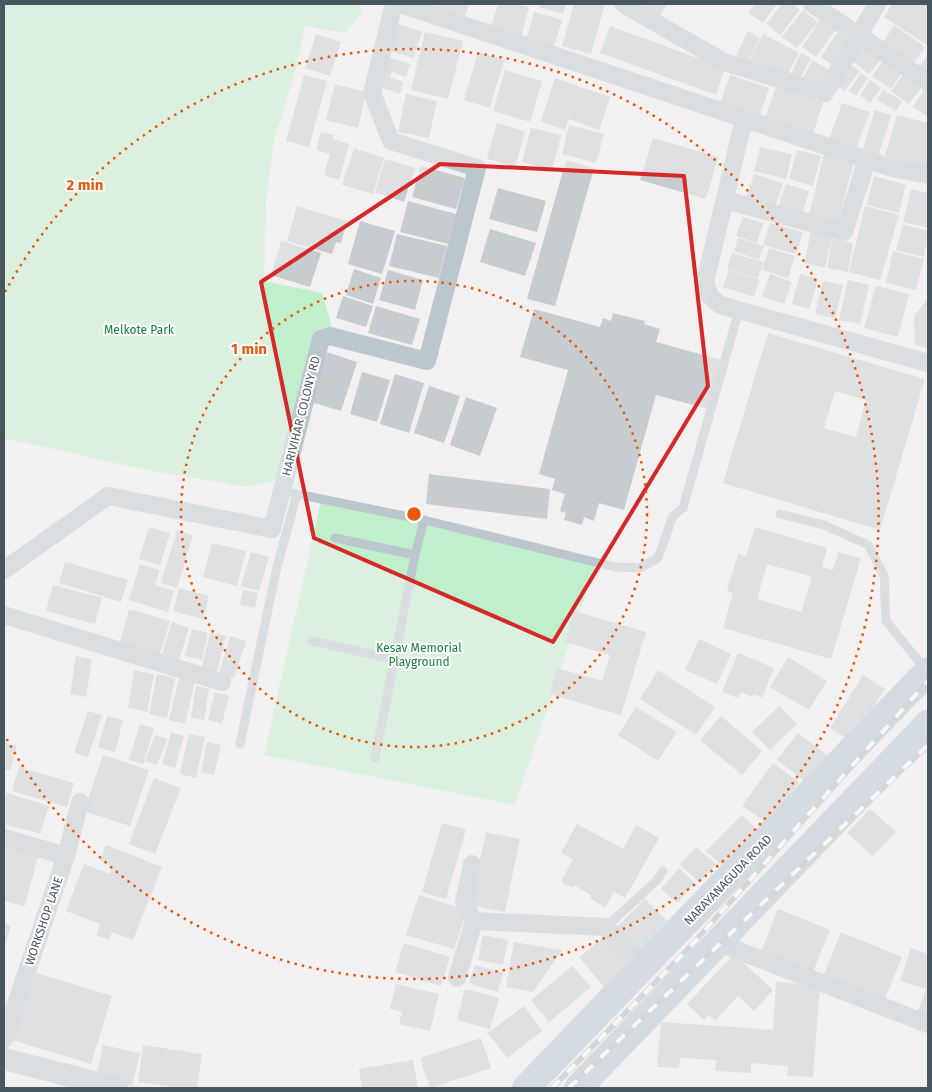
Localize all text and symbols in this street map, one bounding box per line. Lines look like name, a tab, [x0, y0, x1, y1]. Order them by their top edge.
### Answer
text: 2 min	[67, 176, 103, 194]
park label: Melkote Park	[104, 323, 175, 337]
text: 1 min	[231, 340, 267, 358]
street label: HARIVIHAR COLONY RD	[279, 354, 323, 477]
centre of rings	[405, 505, 423, 523]
park label: Kesav Memorial Playground	[376, 641, 462, 669]
street label: NARAYANAGUDA ROAD	[681, 832, 775, 928]
street label: WORKSHOP LANE	[22, 875, 66, 967]

